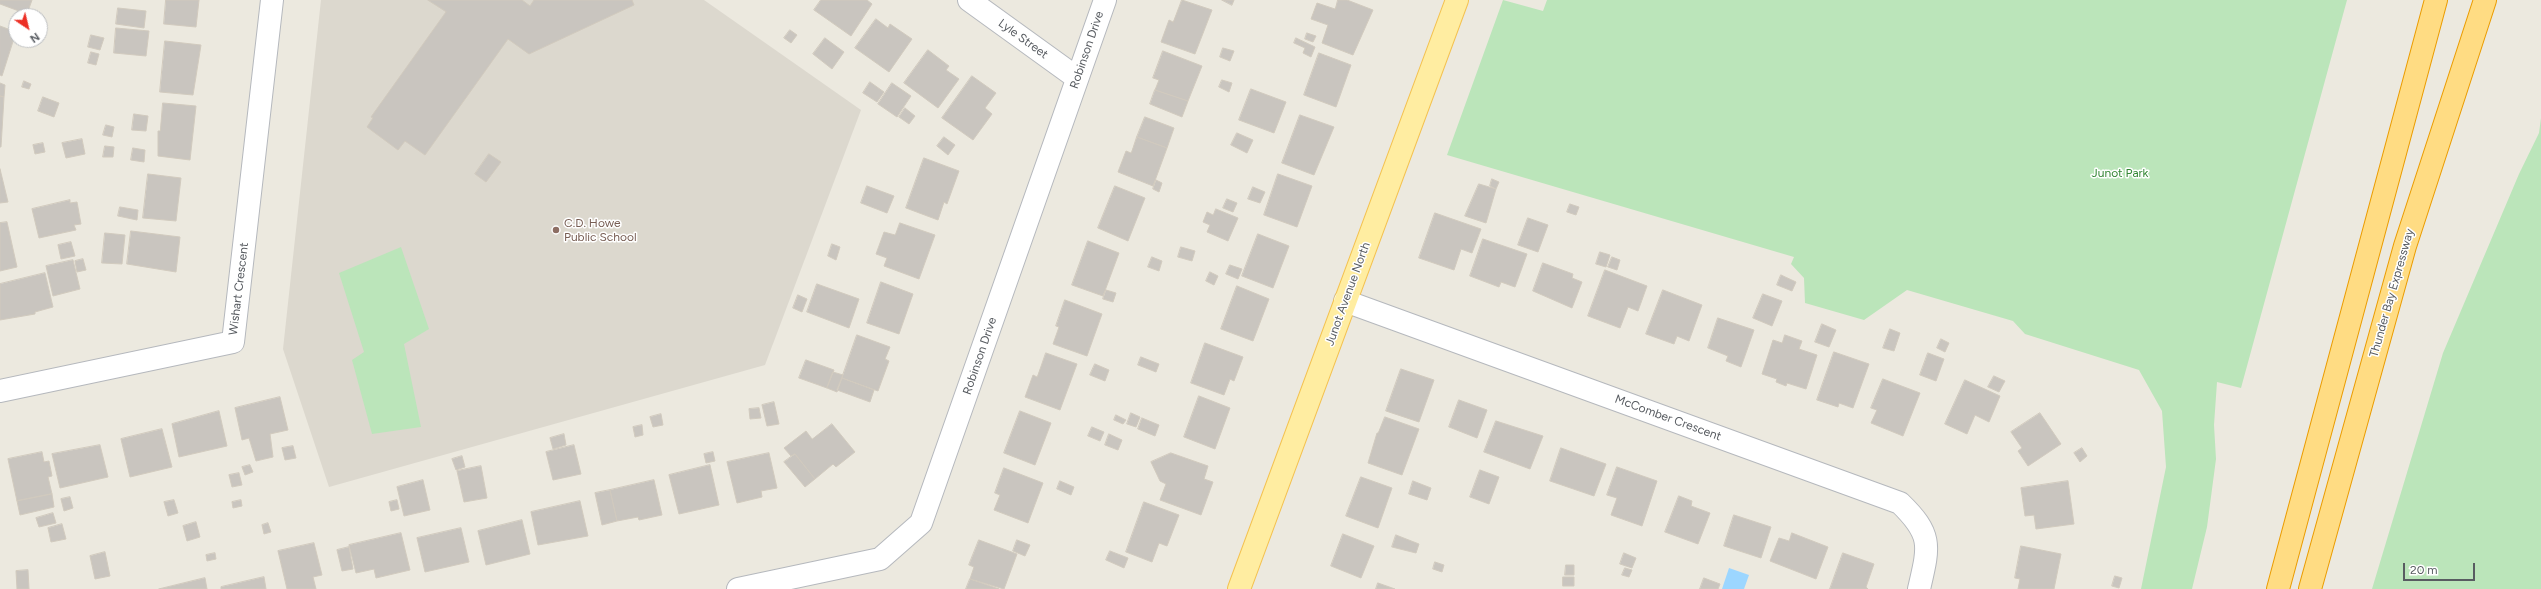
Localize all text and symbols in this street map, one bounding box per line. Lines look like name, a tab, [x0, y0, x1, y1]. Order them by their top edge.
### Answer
north arrow	[8, 8, 48, 48]
street label: Robinson Drive	[1067, 9, 1107, 91]
street label: Lyle Street	[995, 16, 1051, 62]
text: N	[27, 30, 42, 45]
park label: Junot Park	[2092, 166, 2148, 180]
place label: C.D. Howe Public School	[564, 216, 637, 244]
marker: C.D. Howe Public School	[551, 225, 561, 235]
street label: Thunder Bay Expressway	[2367, 227, 2417, 359]
street label: Junot Avenue North	[1323, 240, 1373, 348]
street label: Wishart Crescent	[226, 242, 252, 336]
street label: Robinson Drive	[960, 315, 1000, 397]
street label: McComber Crescent	[1613, 392, 1723, 444]
scale bar	[2405, 555, 2477, 581]
text: 20 m	[2410, 563, 2438, 577]

